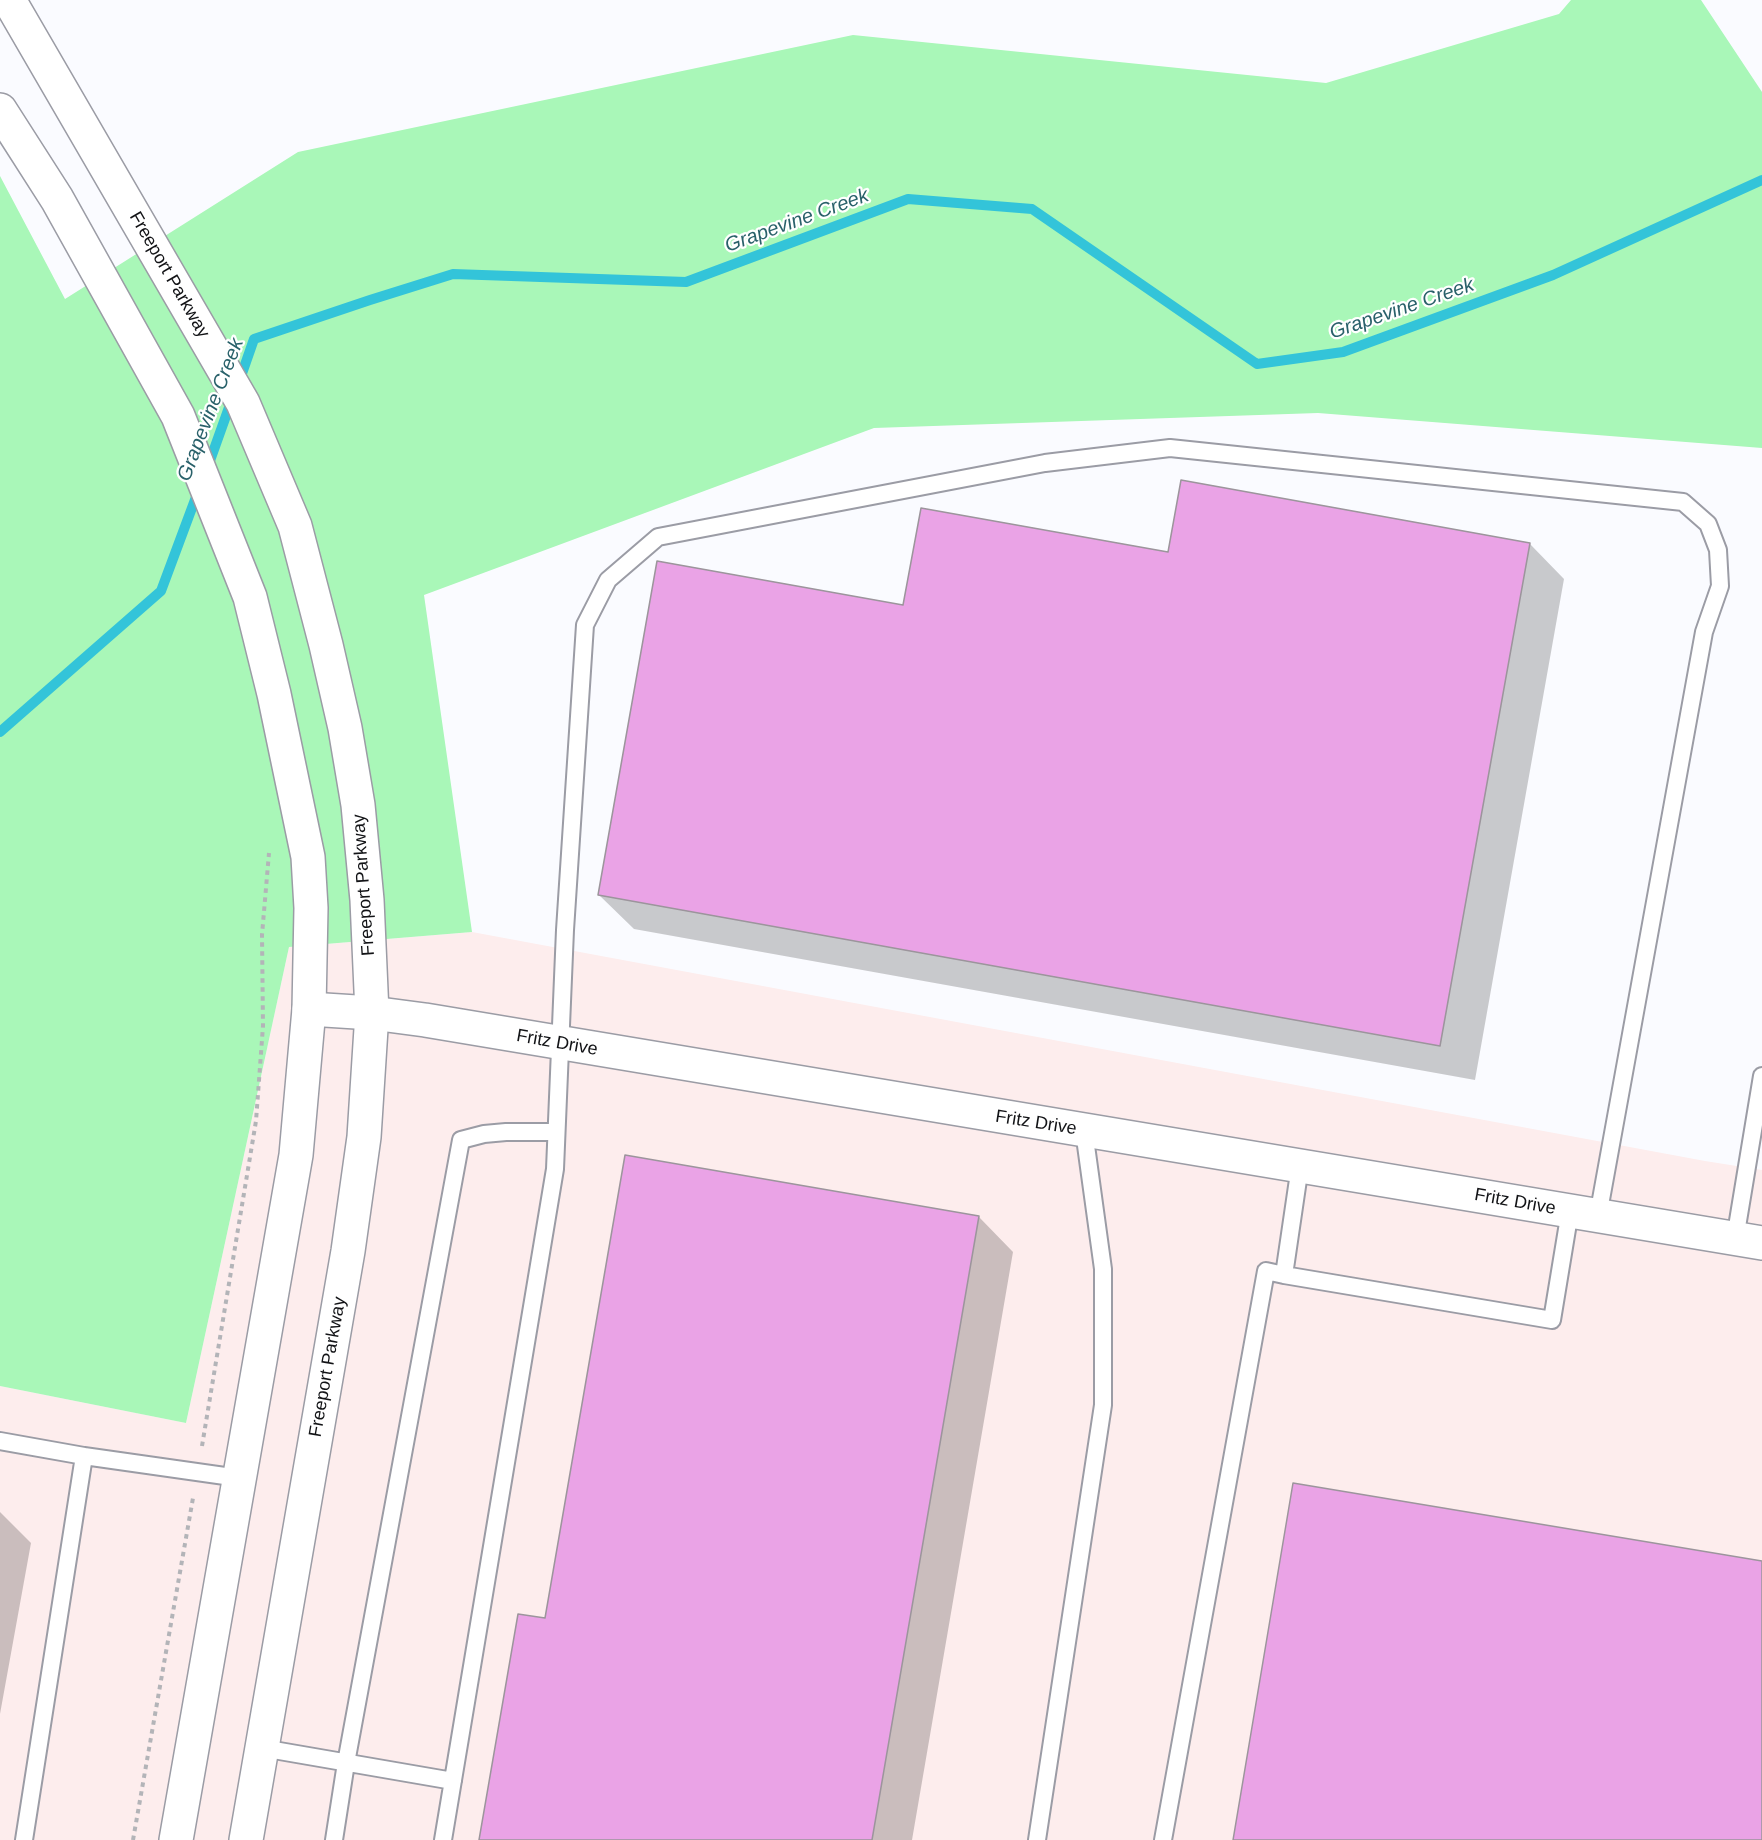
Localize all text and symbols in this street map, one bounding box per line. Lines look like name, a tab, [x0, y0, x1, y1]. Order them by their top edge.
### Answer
water label: Grapevine Creek	[722, 184, 872, 258]
street label: Freeport Parkway	[124, 208, 214, 342]
water label: Grapevine Creek	[1327, 273, 1477, 345]
water label: Grapevine Creek	[173, 335, 249, 485]
street label: Freeport Parkway	[348, 813, 380, 957]
street label: Fritz Drive	[515, 1025, 599, 1061]
street label: Fritz Drive	[994, 1106, 1078, 1140]
street label: Fritz Drive	[1473, 1184, 1557, 1220]
street label: Freeport Parkway	[305, 1295, 351, 1439]

